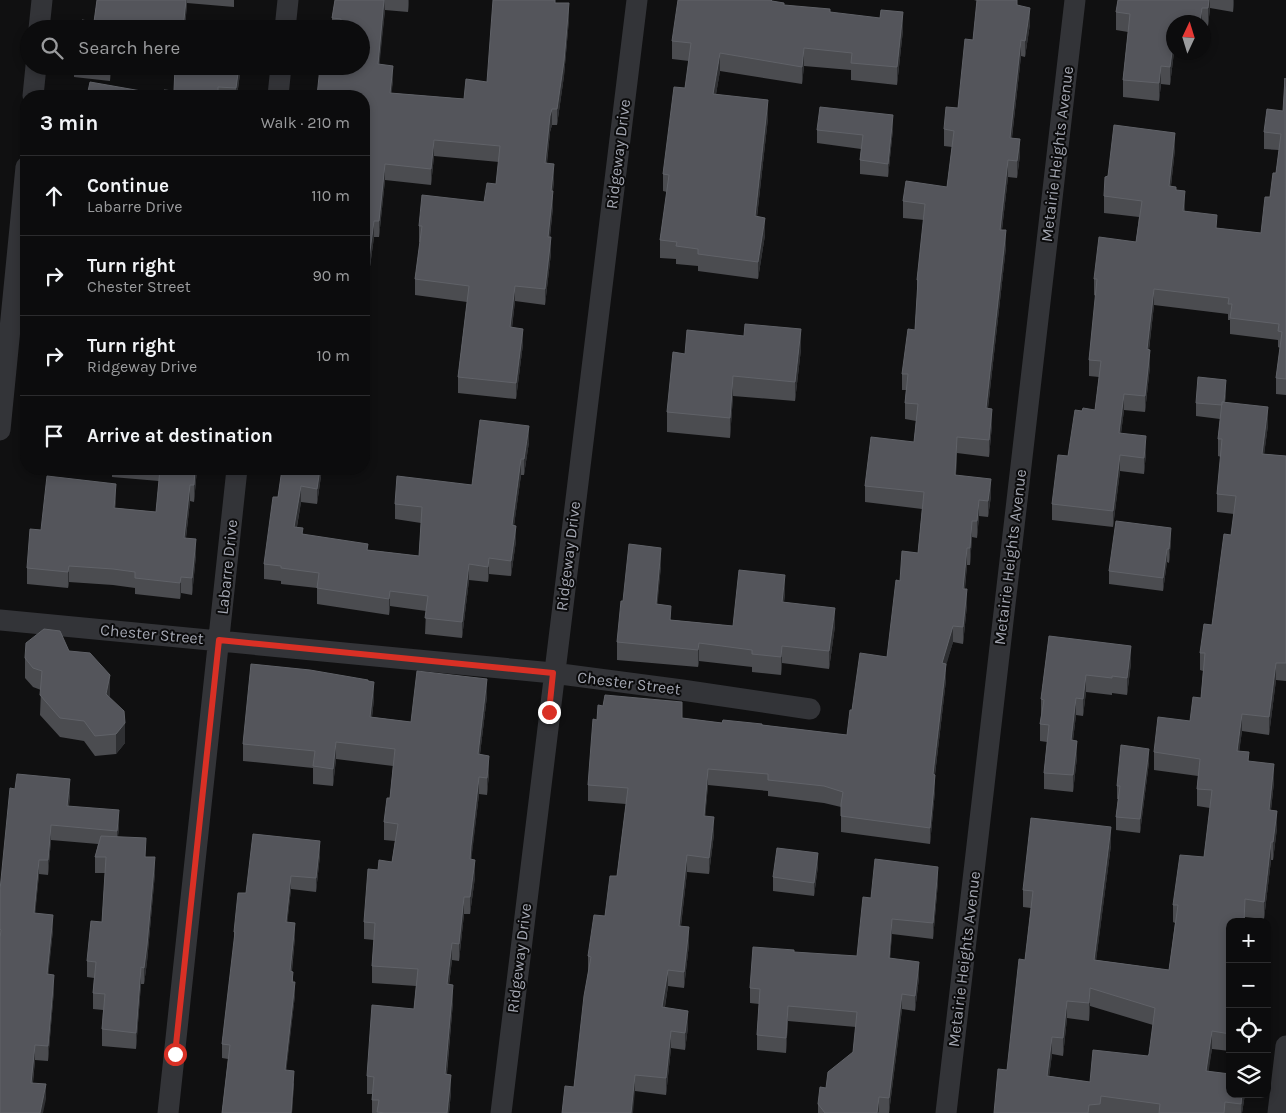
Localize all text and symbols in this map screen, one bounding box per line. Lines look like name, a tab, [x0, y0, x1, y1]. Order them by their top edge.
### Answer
north arrow	[1166, 15, 1211, 60]
search box	[20, 20, 370, 75]
icon: search	[38, 34, 66, 62]
text: Search here	[78, 37, 180, 59]
street label: Metairie Heights Avenue	[1037, 65, 1077, 243]
street label: Ridgeway Drive	[602, 98, 634, 210]
text: 3 min	[40, 111, 98, 135]
text: Walk · 210 m	[261, 113, 350, 132]
text: Continue	[87, 175, 169, 197]
icon: ahead	[40, 182, 68, 210]
text: 110 m	[311, 186, 350, 205]
text: Labarre Drive	[87, 197, 183, 216]
text: Turn right	[87, 255, 176, 277]
icon: right	[40, 262, 68, 290]
text: 90 m	[312, 266, 350, 285]
text: Chester Street	[87, 277, 191, 296]
text: Turn right	[87, 335, 176, 357]
icon: right	[40, 342, 68, 370]
text: 10 m	[316, 346, 350, 365]
text: Ridgeway Drive	[87, 357, 197, 376]
icon: arrive	[40, 422, 68, 450]
text: Arrive at destination	[87, 425, 273, 447]
street label: Metairie Heights Avenue	[990, 468, 1030, 646]
street label: Ridgeway Drive	[552, 500, 584, 612]
street label: Labarre Drive	[213, 519, 241, 615]
street label: Chester Street	[99, 620, 205, 648]
street label: Chester Street	[576, 667, 682, 699]
route end	[538, 701, 561, 724]
street label: Metairie Heights Avenue	[944, 870, 984, 1048]
street label: Ridgeway Drive	[503, 902, 535, 1014]
map controls	[1226, 918, 1271, 1098]
button: +	[1226, 918, 1271, 963]
button: −	[1226, 963, 1271, 1008]
button: locate	[1226, 1008, 1271, 1053]
route start	[164, 1043, 187, 1066]
button: layers	[1226, 1053, 1271, 1098]

